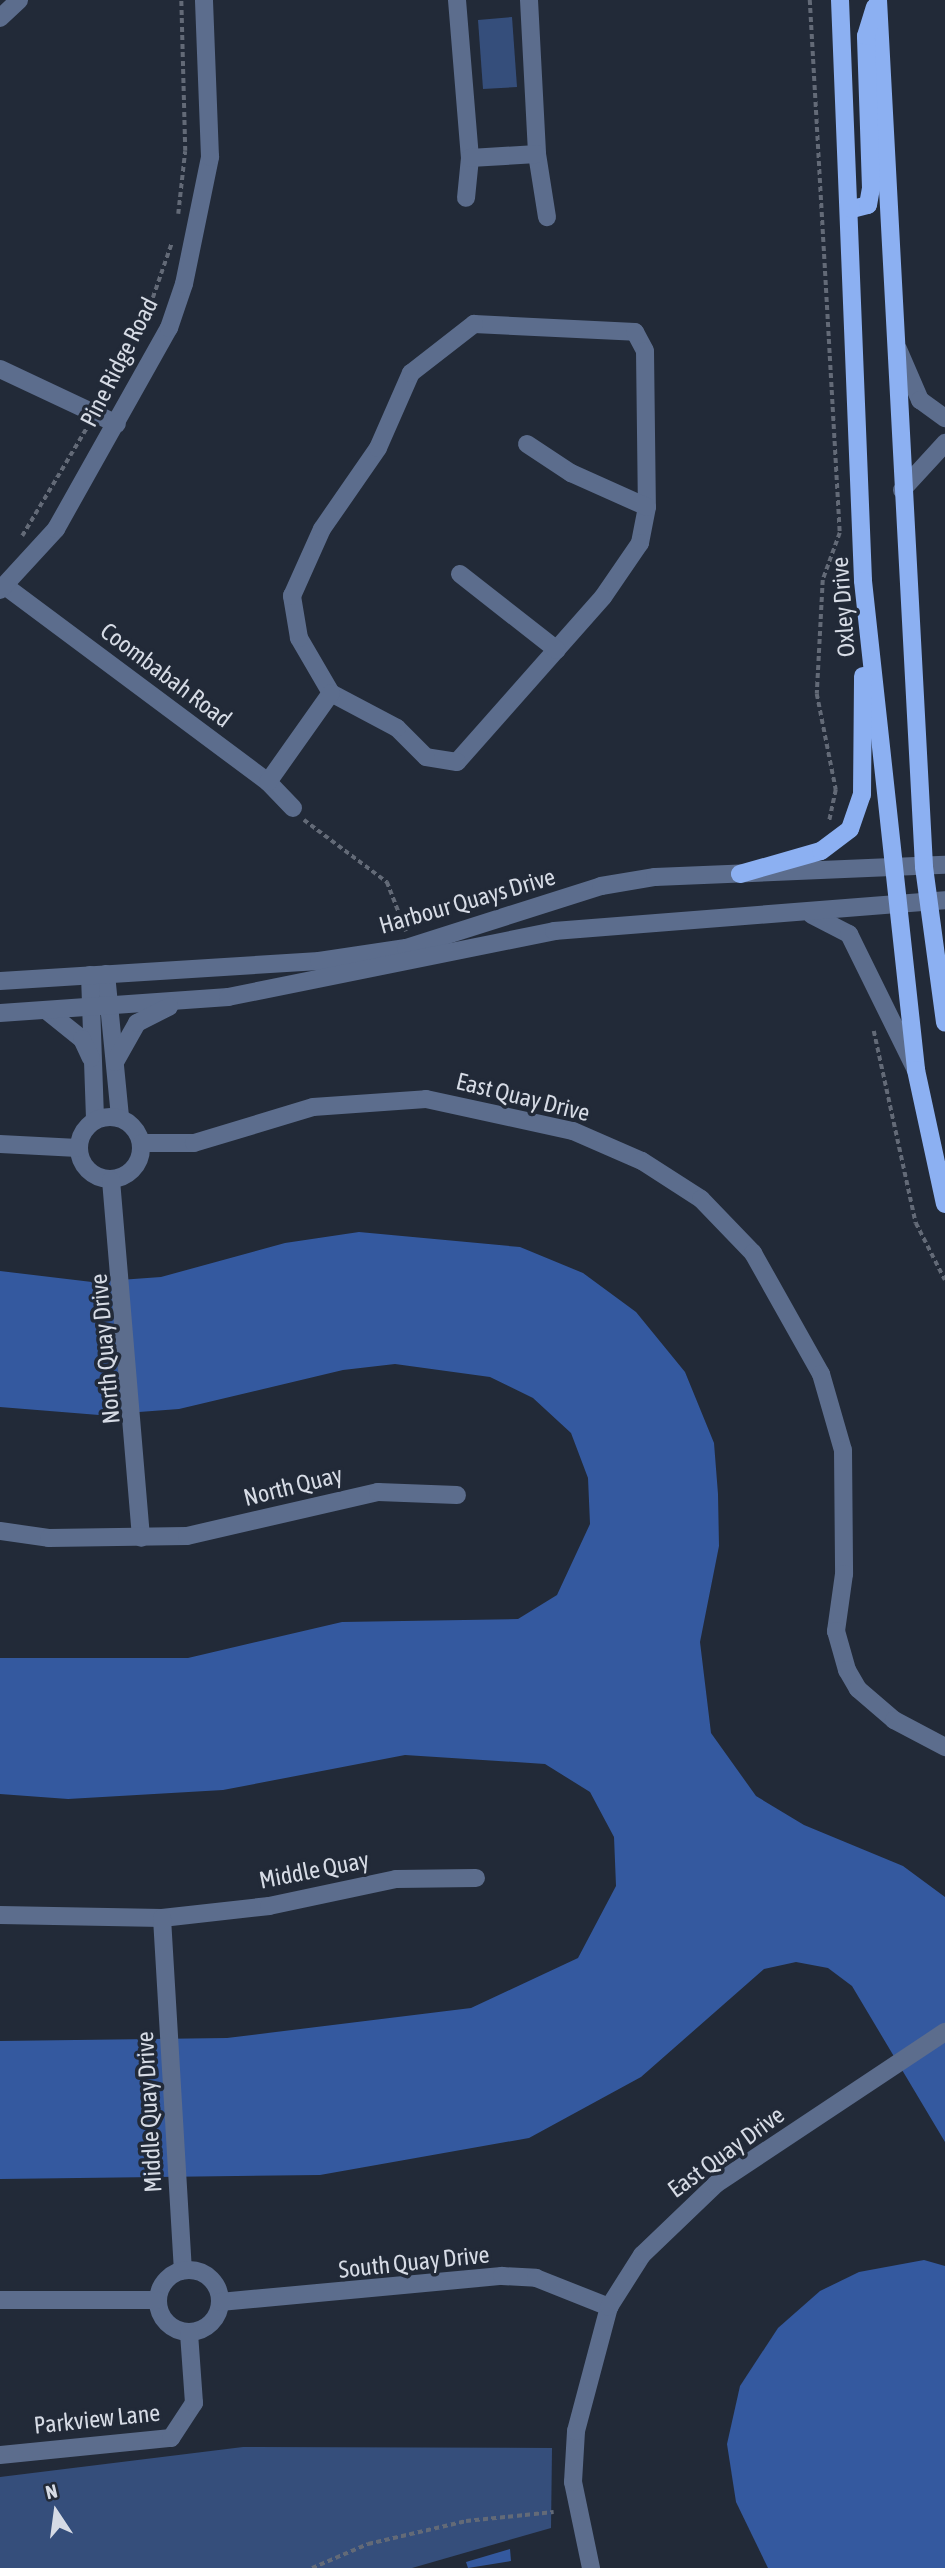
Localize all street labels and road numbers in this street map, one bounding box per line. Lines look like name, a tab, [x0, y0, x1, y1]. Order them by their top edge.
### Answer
street label: Pine Ridge Road	[74, 292, 164, 432]
street label: Oxley Drive	[825, 556, 861, 658]
street label: Coombabah Road	[95, 616, 237, 734]
street label: Harbour Quays Drive	[376, 862, 558, 940]
street label: East Quay Drive	[453, 1067, 593, 1127]
street label: North Quay Drive	[84, 1273, 126, 1425]
street label: North Quay	[241, 1460, 345, 1512]
street label: Middle Quay	[257, 1845, 371, 1895]
street label: Middle Quay Drive	[130, 2031, 168, 2193]
street label: East Quay Drive	[662, 2100, 790, 2204]
street label: South Quay Drive	[337, 2240, 491, 2284]
street label: Parkview Lane	[32, 2398, 162, 2440]

